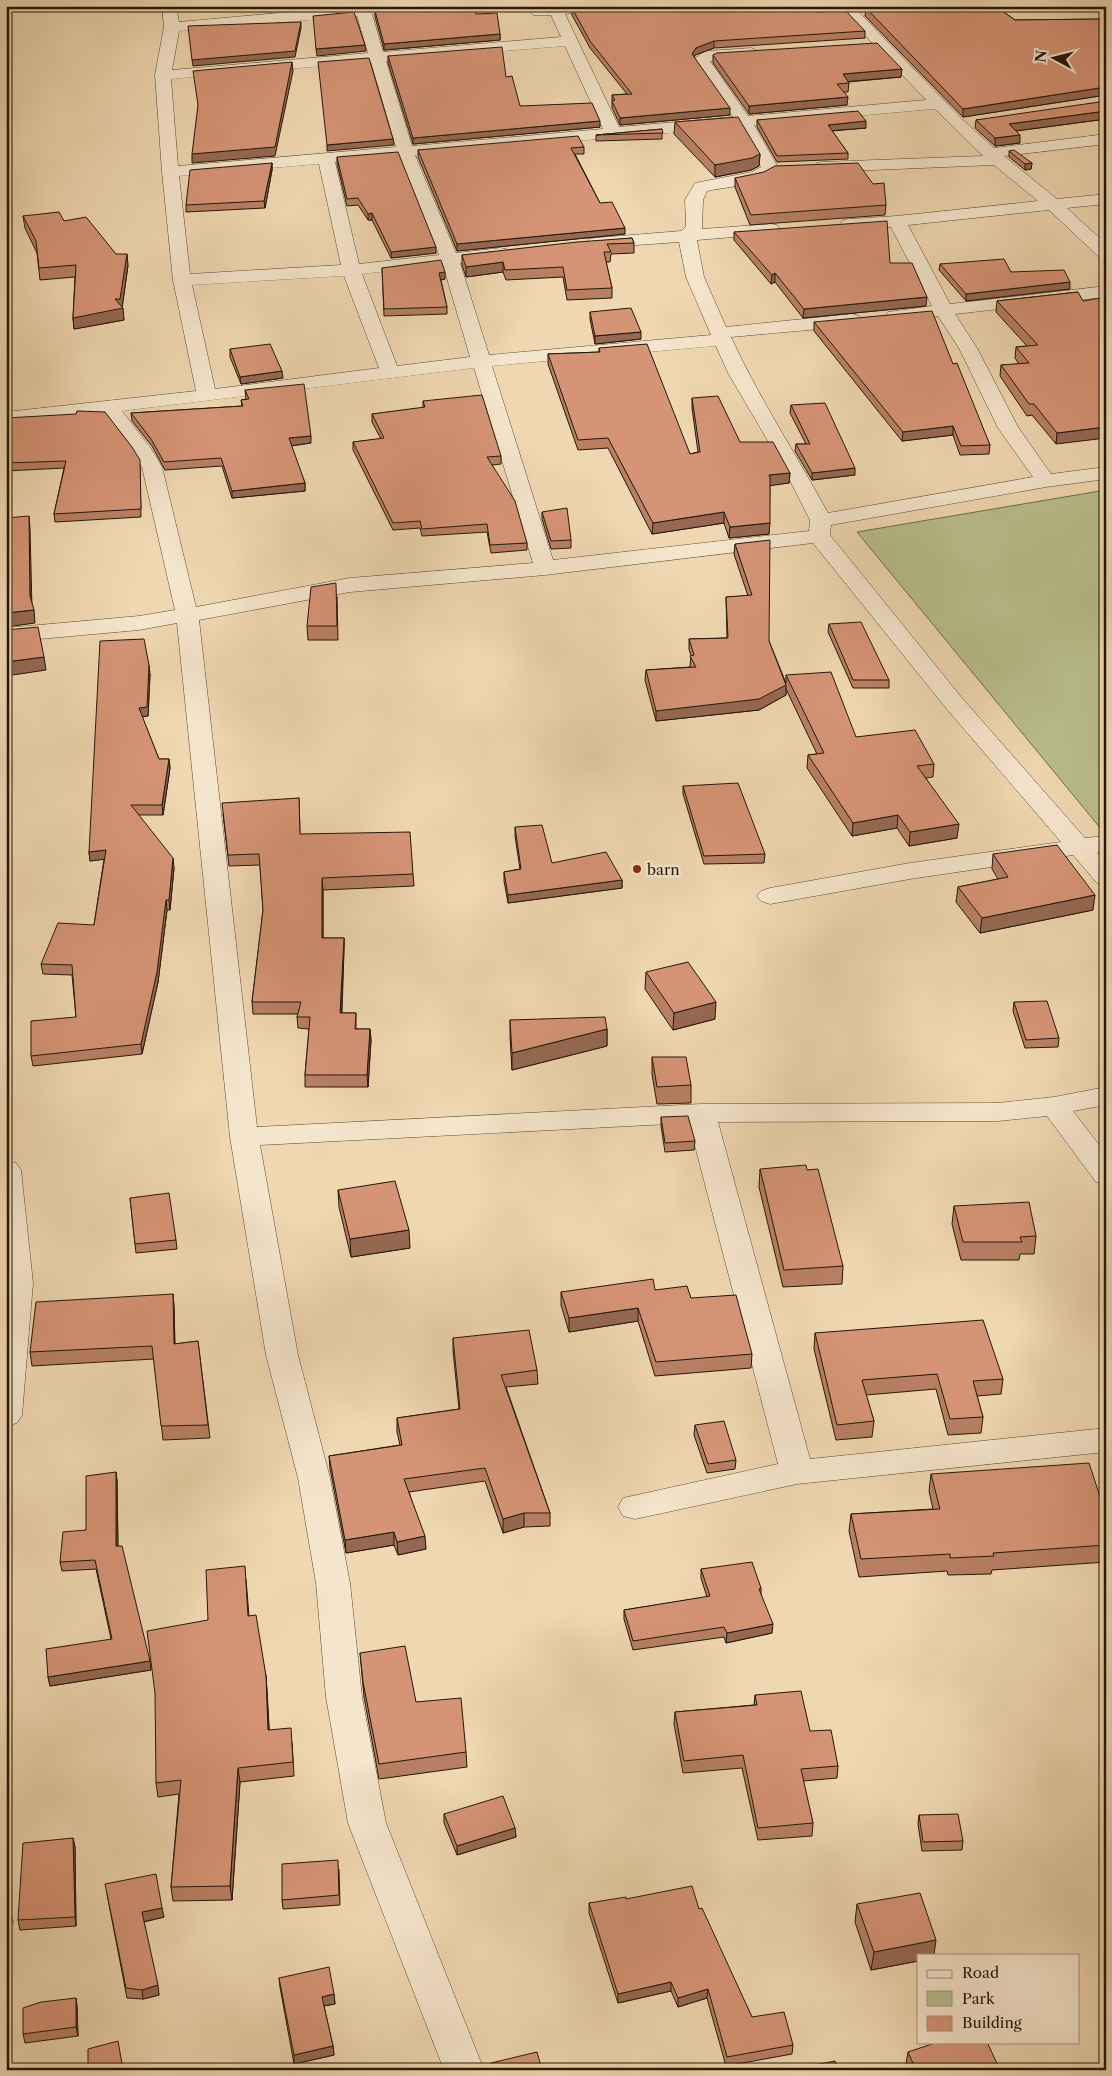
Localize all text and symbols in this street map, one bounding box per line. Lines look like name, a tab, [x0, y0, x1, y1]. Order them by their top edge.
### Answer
north arrow	[1030, 32, 1080, 82]
text: N	[1031, 49, 1051, 64]
place label: barn	[647, 860, 680, 879]
marker: barn	[631, 863, 643, 875]
legend	[917, 1954, 1080, 2044]
text: Road	[962, 1963, 999, 1982]
text: Park	[962, 1989, 996, 2008]
text: Building	[962, 2013, 1022, 2032]

